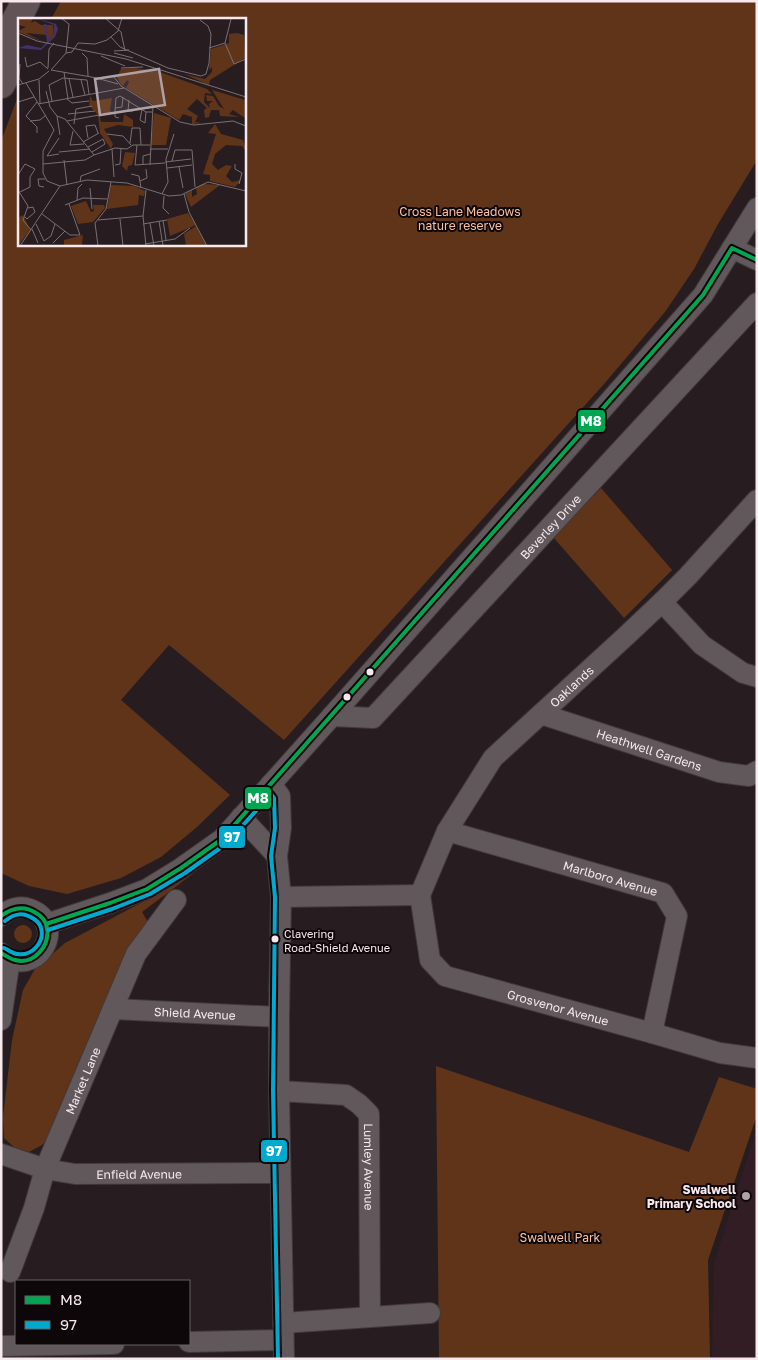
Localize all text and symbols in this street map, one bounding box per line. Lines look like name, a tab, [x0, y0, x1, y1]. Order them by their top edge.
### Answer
inset map	[18, 18, 245, 245]
park label: Cross Lane Meadows nature reserve	[399, 204, 521, 233]
line badge: M8	[577, 409, 606, 433]
text: M8	[580, 412, 602, 429]
street label: Beverley Drive	[517, 491, 584, 562]
street label: Oaklands	[546, 662, 596, 710]
unlabelled marker	[365, 667, 375, 677]
unlabelled marker	[342, 692, 352, 702]
street label: Heathwell Gardens	[595, 725, 704, 773]
line badge: M8	[244, 786, 272, 810]
text: M8	[247, 789, 269, 806]
line badge: 97	[218, 825, 246, 849]
text: 97	[224, 828, 241, 845]
street label: Marlboro Avenue	[562, 857, 659, 899]
place label: Clavering Road-Shield Avenue	[284, 927, 390, 954]
marker: Clavering Road-Shield Avenue	[270, 934, 280, 944]
street label: Grosvenor Avenue	[506, 986, 611, 1028]
street label: Shield Avenue	[154, 1003, 236, 1022]
street label: Market Lane	[62, 1045, 103, 1116]
street label: Lumley Avenue	[362, 1123, 377, 1211]
line badge: 97	[260, 1139, 288, 1163]
text: 97	[266, 1142, 283, 1159]
street label: Enfield Avenue	[96, 1166, 182, 1181]
place label: Swalwell Primary School	[647, 1182, 736, 1211]
marker: Swalwell Primary School	[740, 1190, 752, 1202]
park label: Swalwell Park	[520, 1230, 601, 1245]
legend	[15, 1280, 190, 1345]
text: M8	[60, 1290, 82, 1308]
text: 97	[60, 1315, 77, 1333]

